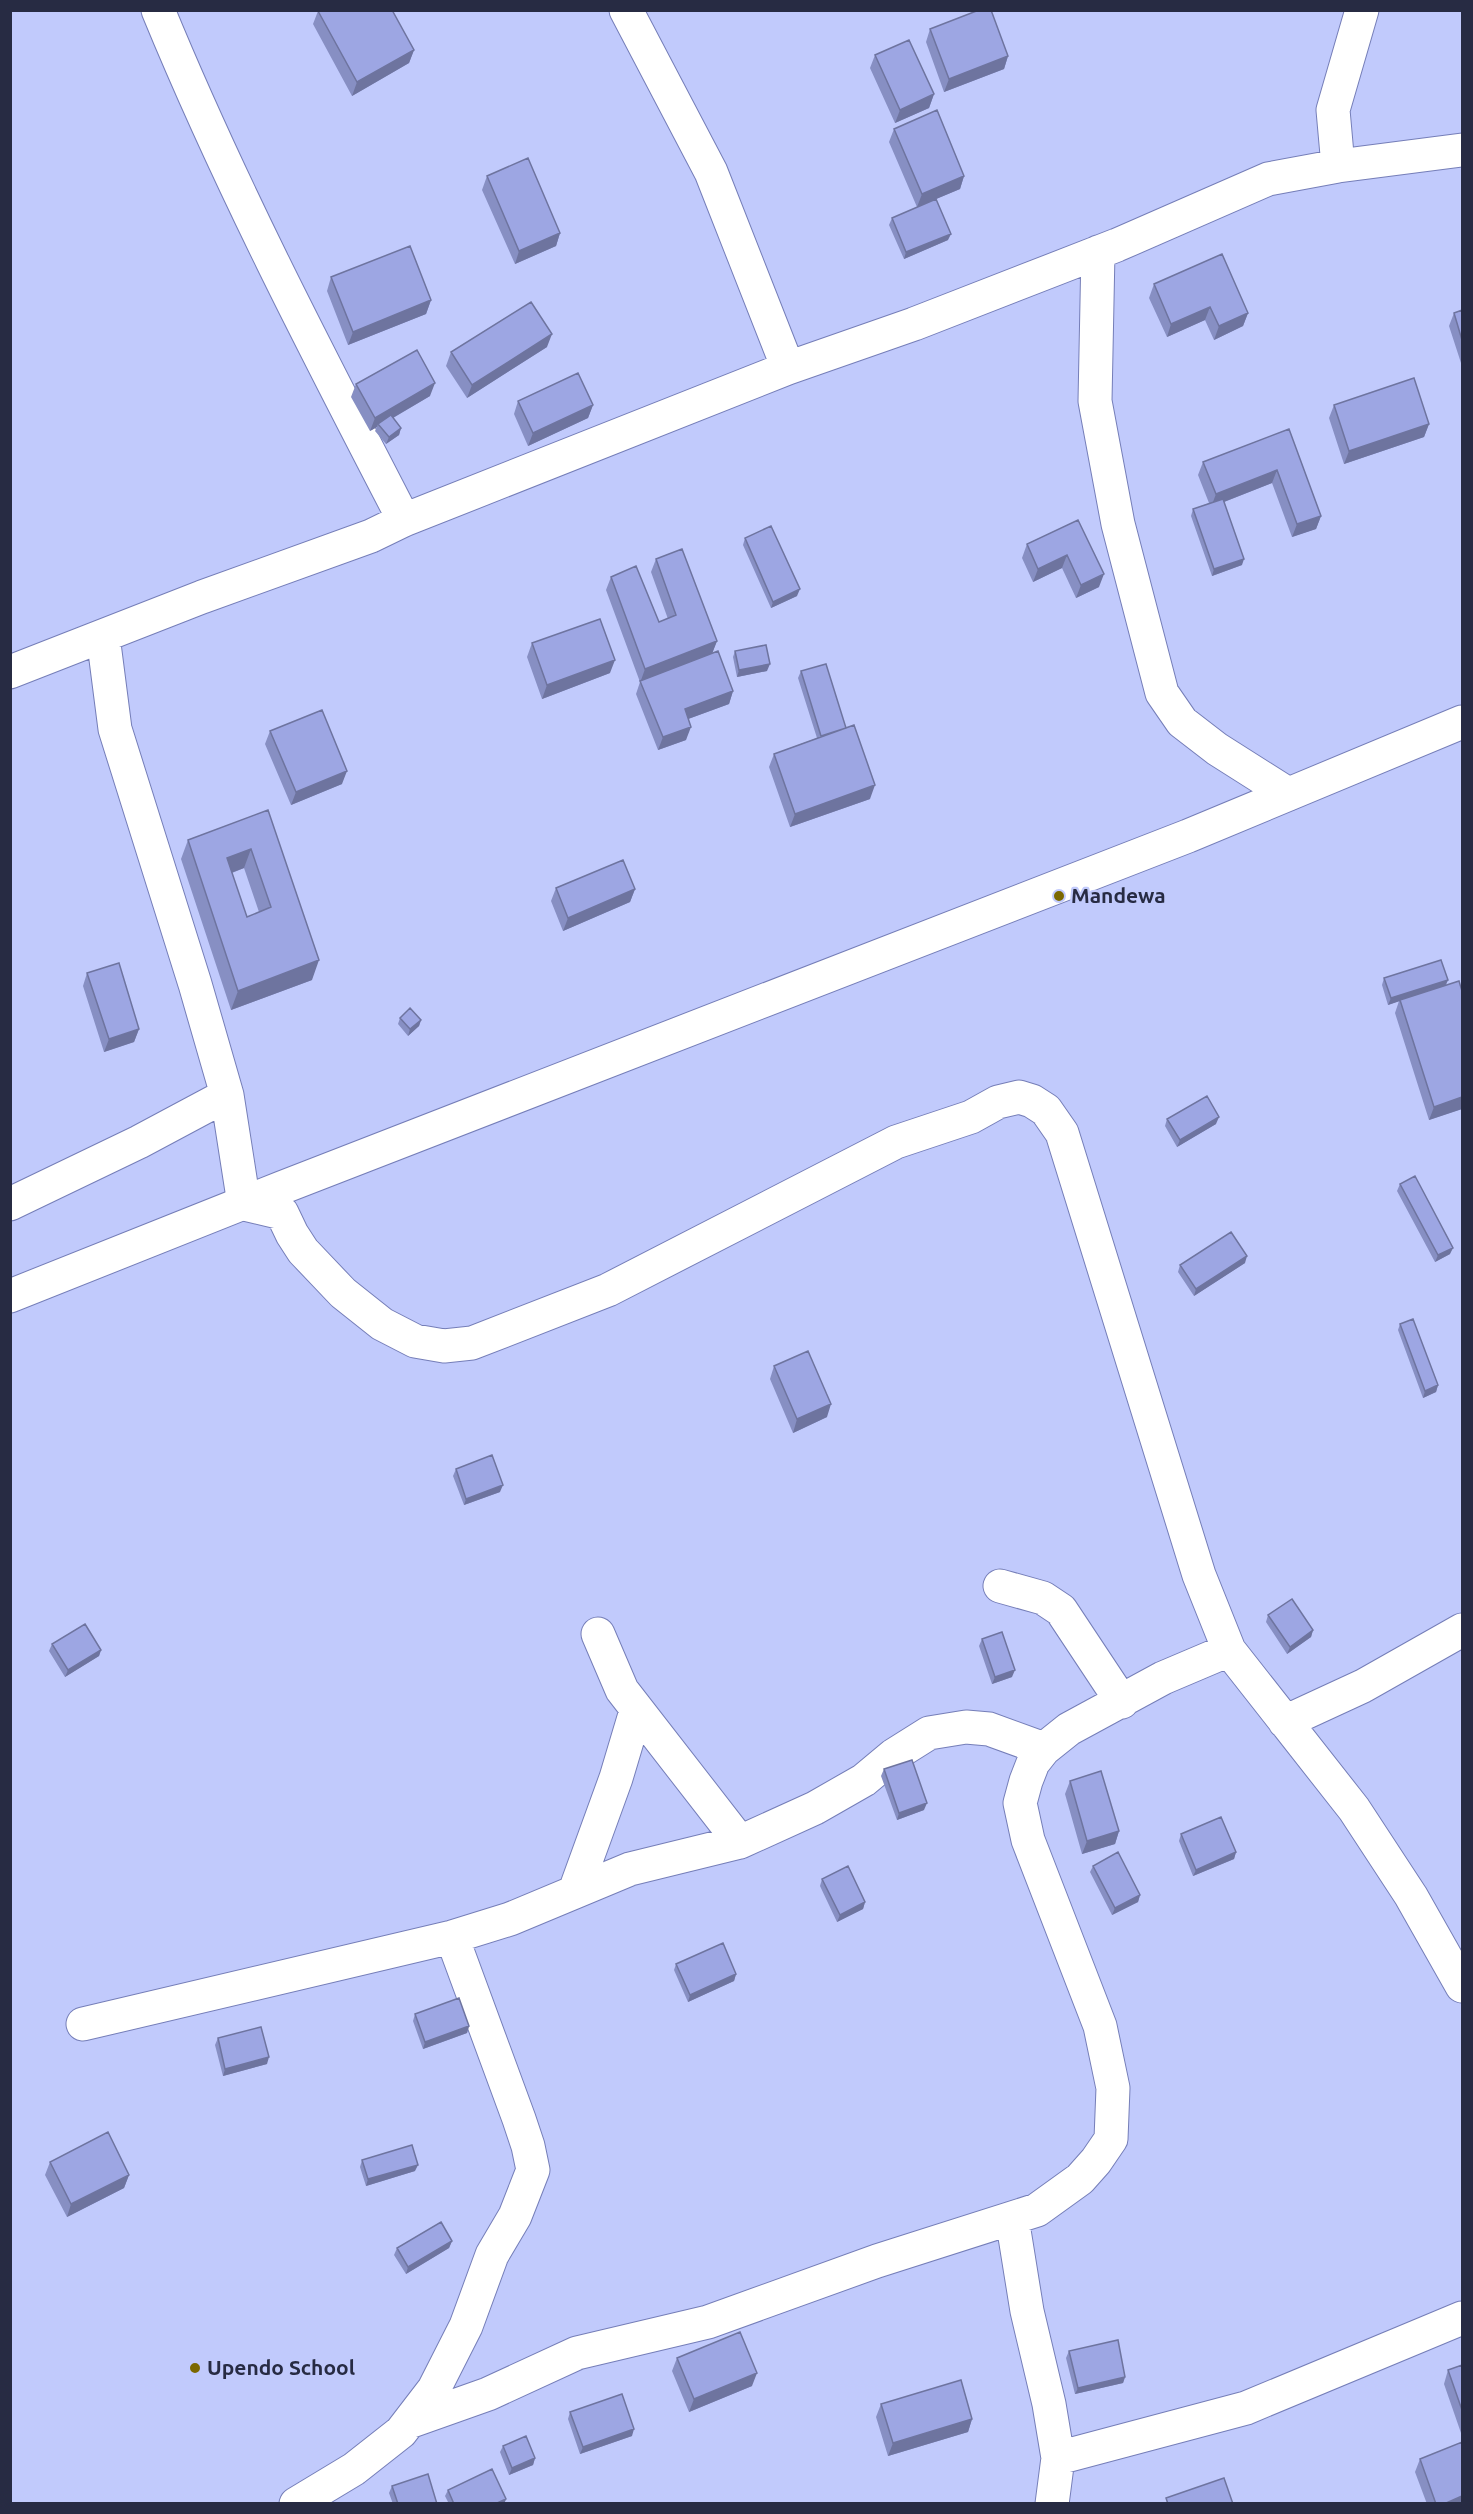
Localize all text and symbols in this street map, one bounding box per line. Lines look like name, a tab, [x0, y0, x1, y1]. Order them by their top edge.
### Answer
place label: Mandewa	[1071, 883, 1166, 907]
marker: Mandewa	[1052, 889, 1066, 903]
place label: Upendo School	[207, 2355, 355, 2379]
marker: Upendo School	[188, 2361, 202, 2375]

